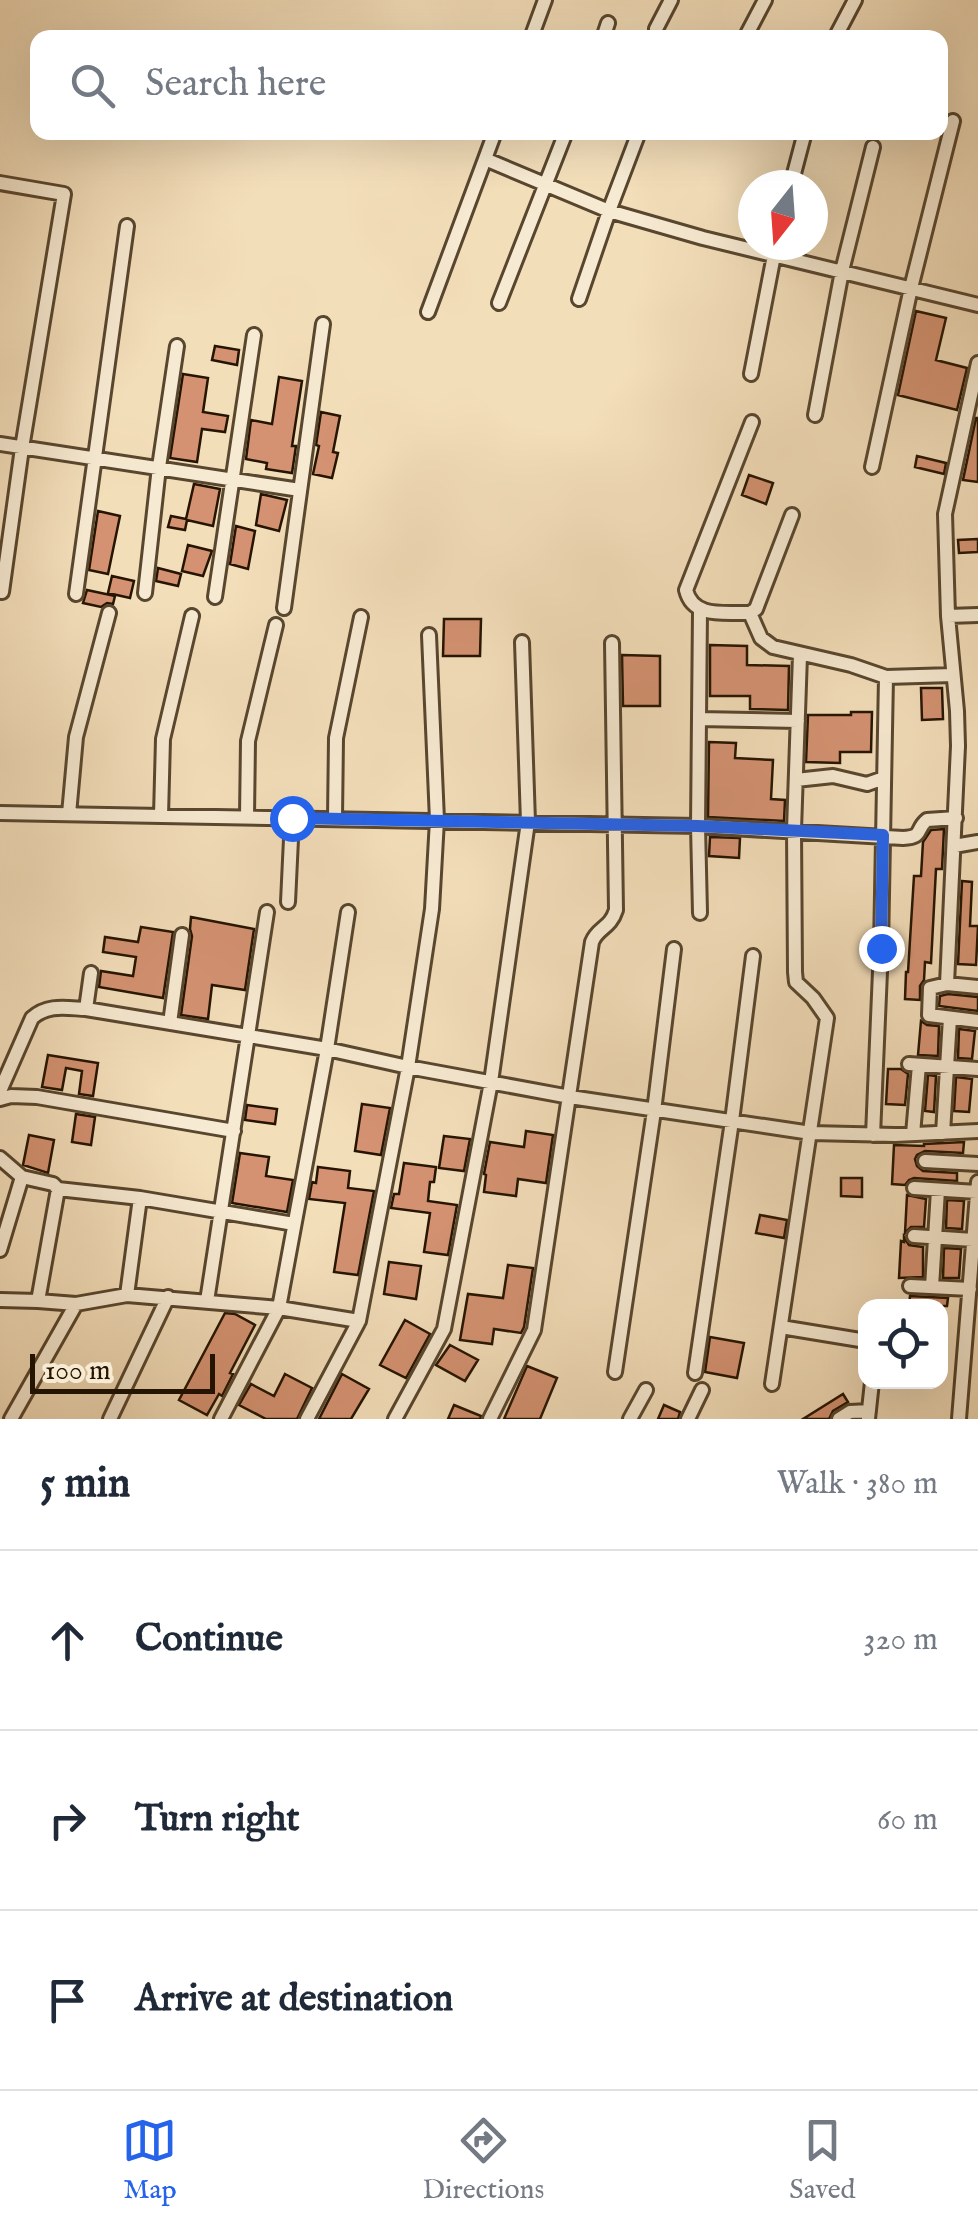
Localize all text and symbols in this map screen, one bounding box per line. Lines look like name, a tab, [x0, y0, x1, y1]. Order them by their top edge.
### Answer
search box	[30, 30, 948, 140]
icon: search	[65, 58, 120, 113]
text: Search here	[145, 61, 326, 109]
north arrow	[738, 170, 828, 260]
route start	[270, 796, 316, 842]
route end	[859, 926, 905, 972]
map controls	[858, 1299, 948, 1389]
button: locate	[858, 1299, 948, 1389]
scale bar	[30, 1349, 215, 1394]
text: 100 m	[45, 1354, 111, 1389]
text: 5 min	[40, 1458, 130, 1511]
text: Walk · 380 m	[777, 1464, 938, 1505]
icon: ahead	[40, 1613, 95, 1668]
text: Continue	[135, 1616, 283, 1664]
text: 320 m	[864, 1620, 938, 1661]
icon: right	[40, 1793, 95, 1848]
text: Turn right	[135, 1796, 299, 1844]
text: 60 m	[877, 1800, 938, 1841]
icon: arrive	[40, 1973, 95, 2028]
text: Arrive at destination	[135, 1976, 453, 2024]
tab: Map	[122, 2113, 177, 2208]
tab: Directions	[422, 2113, 544, 2208]
tab: Saved	[789, 2113, 856, 2208]

